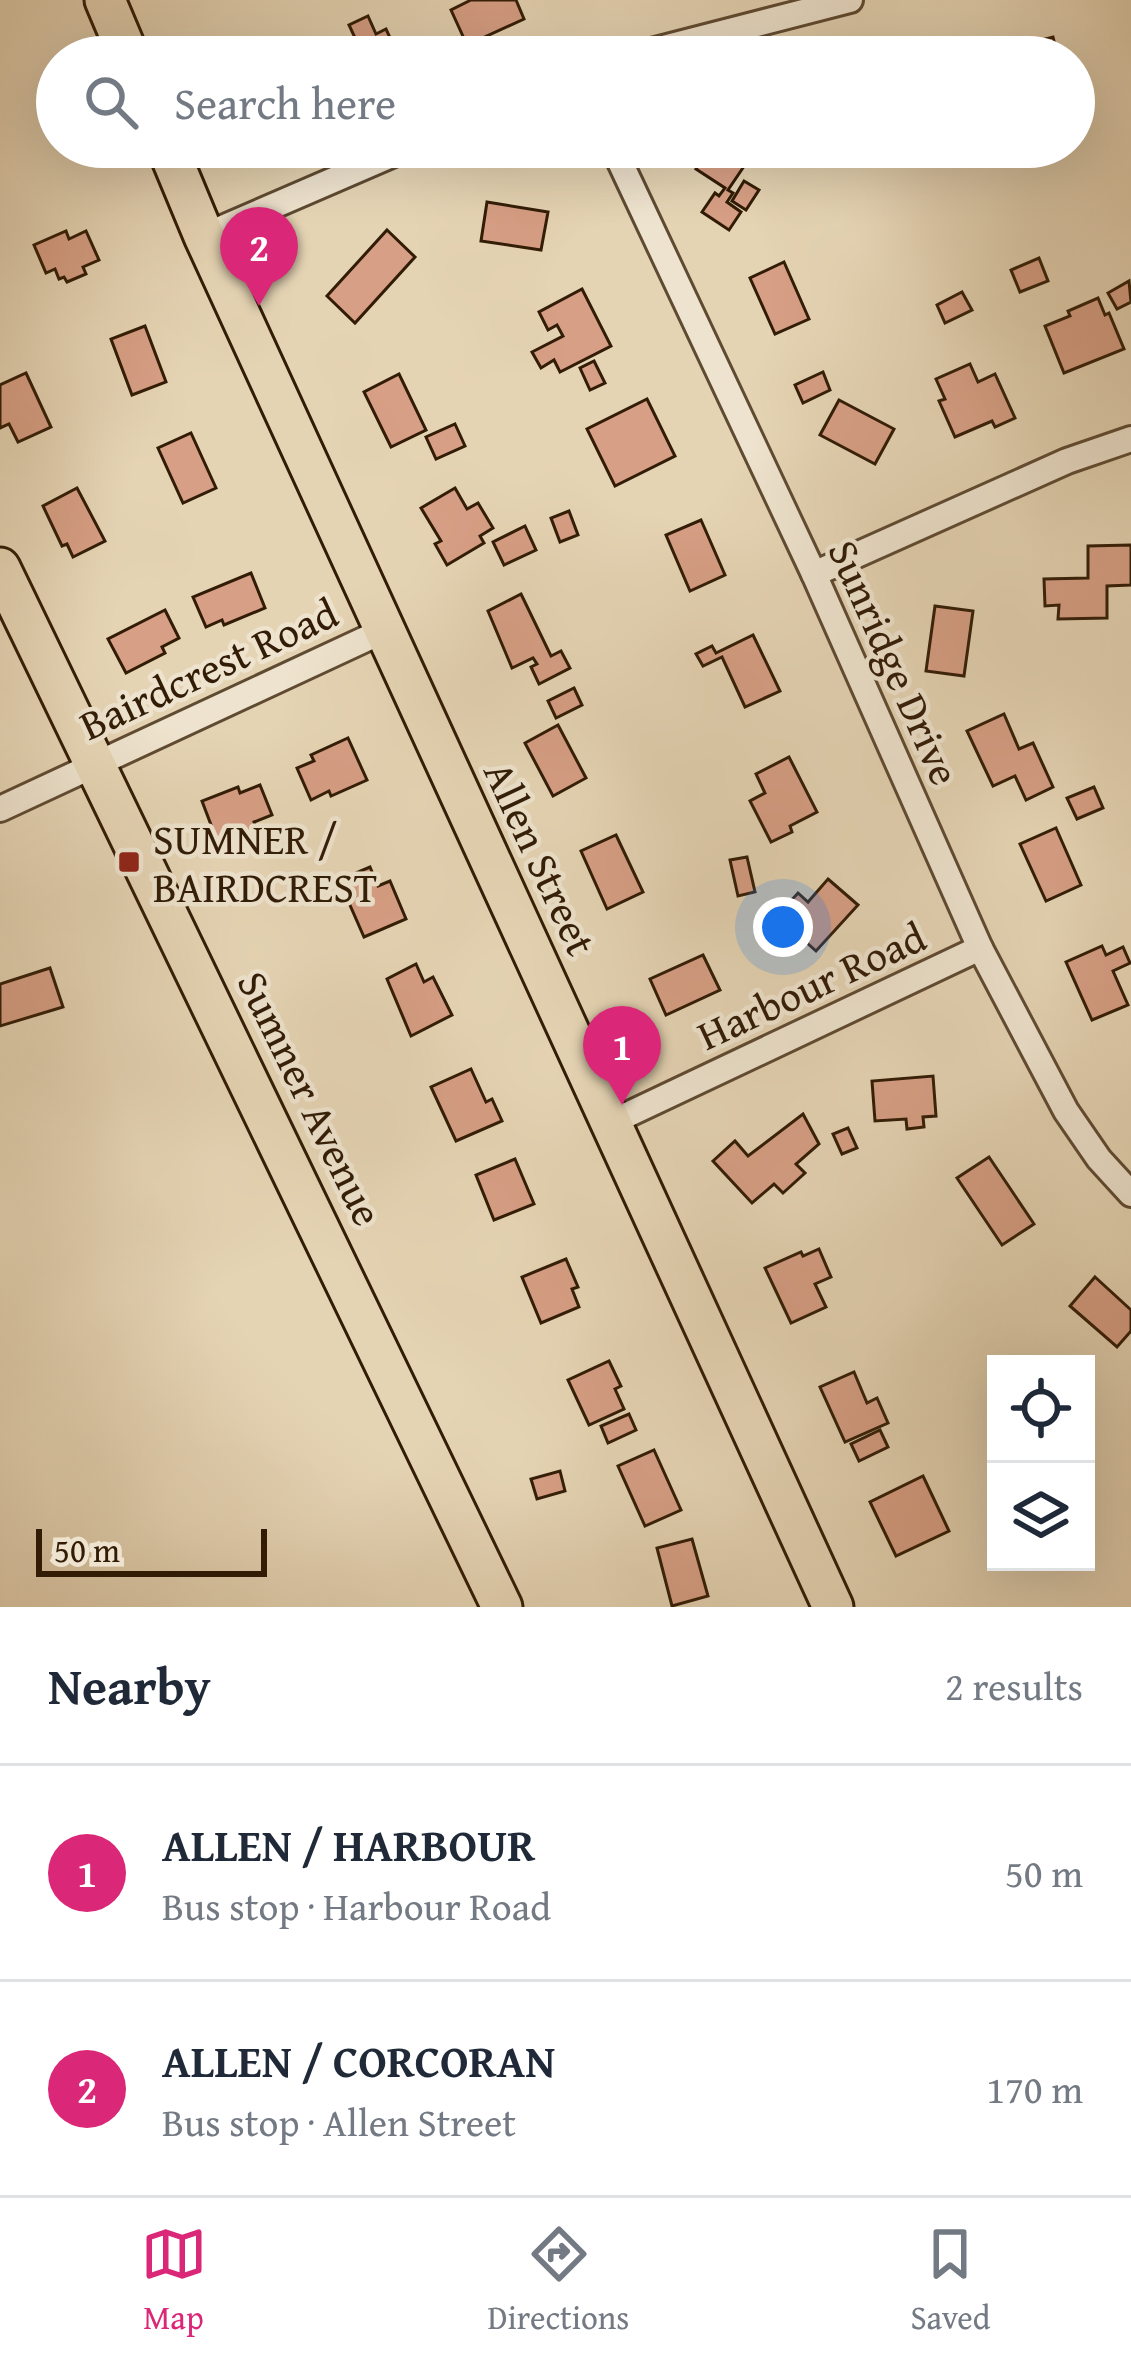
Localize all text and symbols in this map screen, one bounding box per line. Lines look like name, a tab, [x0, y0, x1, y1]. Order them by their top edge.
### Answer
search box	[36, 36, 1095, 168]
icon: search	[78, 69, 144, 135]
text: Search here	[174, 70, 396, 135]
pin: 2	[220, 207, 298, 306]
street label: Sunridge Drive	[814, 530, 976, 794]
street label: Bairdcrest Road	[69, 581, 348, 754]
street label: Allen Street	[469, 751, 613, 965]
place label: SUMNER / BAIRDCREST	[153, 808, 377, 917]
marker: SUMNER / BAIRDCREST	[116, 849, 142, 875]
your location	[753, 897, 813, 957]
street label: Harbour Road	[687, 905, 936, 1064]
street label: Sumner Avenue	[223, 960, 399, 1236]
pin: 1	[583, 1006, 661, 1105]
map controls	[987, 1355, 1095, 1571]
button: locate	[987, 1355, 1095, 1463]
button: layers	[987, 1463, 1095, 1571]
scale bar	[36, 1523, 267, 1576]
text: 50 m	[54, 1526, 120, 1574]
text: Nearby	[48, 1648, 211, 1723]
text: 2 results	[945, 1657, 1083, 1714]
text: ALLEN / HARBOUR	[162, 1812, 535, 1877]
text: 1	[77, 1844, 97, 1901]
text: 50 m	[1005, 1844, 1083, 1901]
text: Bus stop · Harbour Road	[162, 1877, 551, 1934]
text: ALLEN / CORCORAN	[162, 2028, 555, 2093]
text: 2	[77, 2060, 97, 2117]
text: 170 m	[986, 2060, 1083, 2117]
text: Bus stop · Allen Street	[162, 2093, 516, 2150]
tab: Map	[141, 2221, 207, 2341]
tab: Directions	[488, 2221, 629, 2341]
tab: Saved	[911, 2221, 990, 2341]

